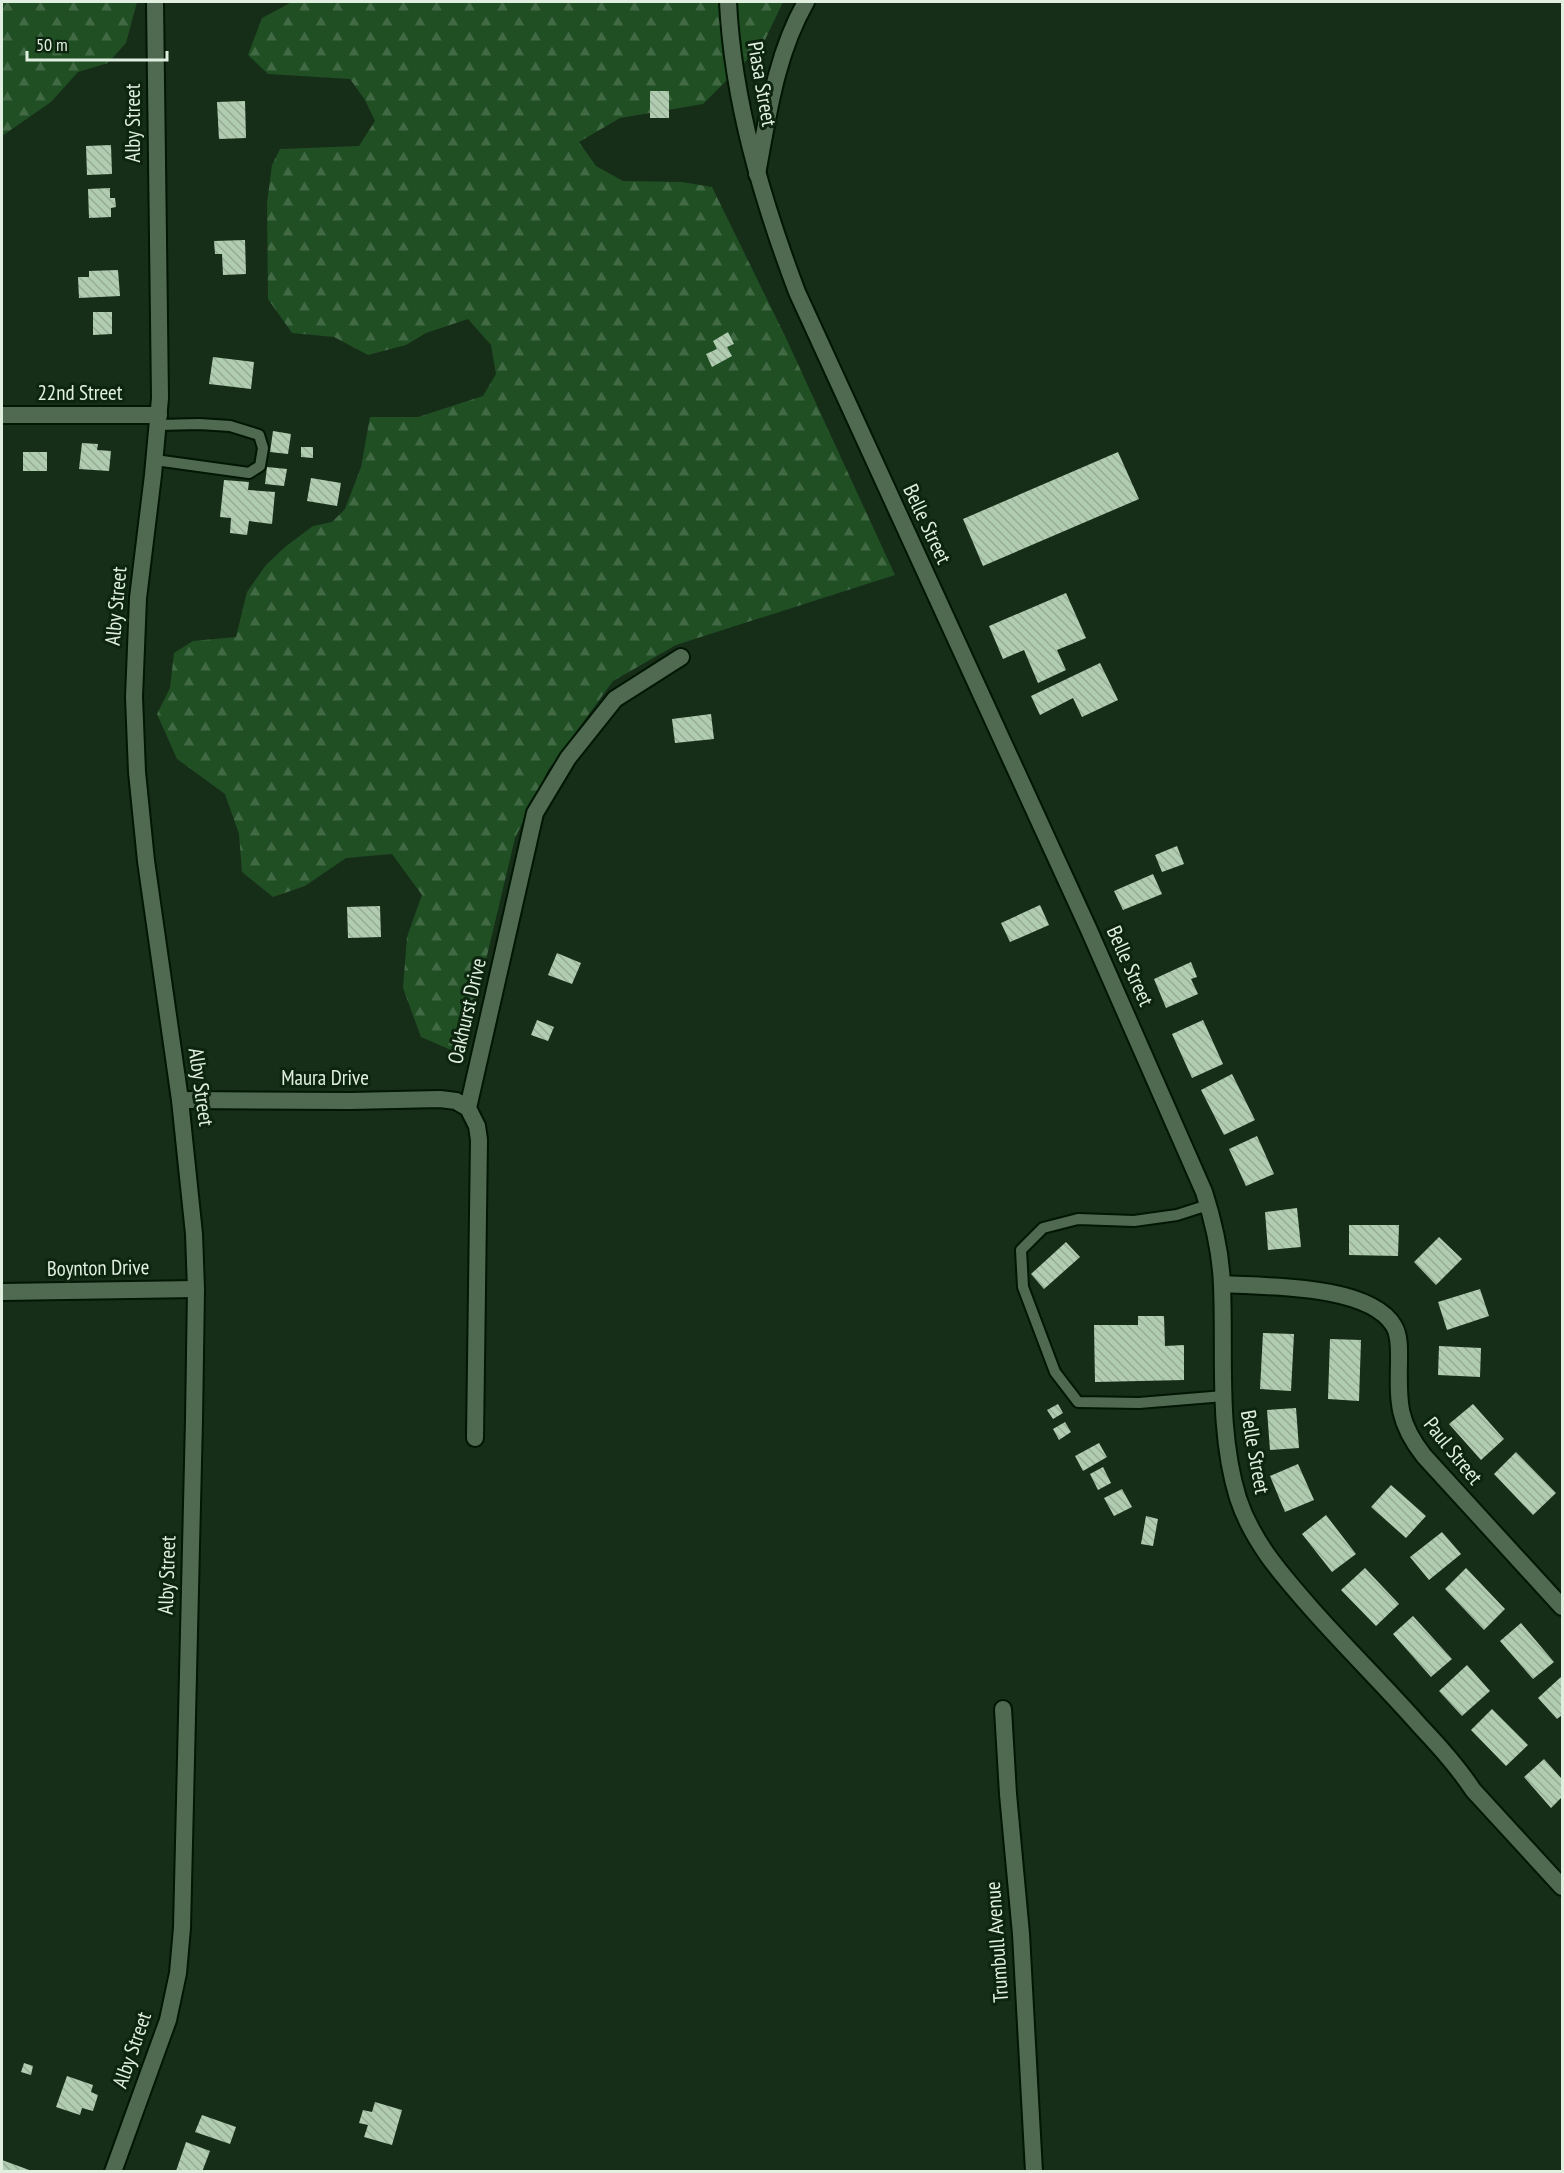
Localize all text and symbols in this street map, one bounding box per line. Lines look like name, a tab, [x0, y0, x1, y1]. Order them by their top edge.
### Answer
scale bar	[27, 24, 166, 62]
text: 50 m	[36, 33, 68, 56]
street label: Piasa Street	[742, 39, 783, 129]
street label: Alby Street	[119, 83, 146, 162]
street label: 22nd Street	[37, 379, 123, 406]
street label: Belle Street	[897, 480, 958, 568]
street label: Alby Street	[99, 565, 132, 646]
street label: Belle Street	[1101, 922, 1160, 1010]
street label: Oakhurst Drive	[441, 955, 492, 1066]
street label: Alby Street	[183, 1046, 220, 1128]
street label: Maura Drive	[281, 1064, 369, 1091]
street label: Boynton Drive	[47, 1253, 149, 1282]
street label: Belle Street	[1235, 1408, 1276, 1496]
street label: Paul Street	[1418, 1411, 1489, 1490]
street label: Alby Street	[152, 1535, 181, 1615]
street label: Trumbull Avenue	[979, 1881, 1014, 2003]
street label: Alby Street	[106, 2008, 157, 2092]

